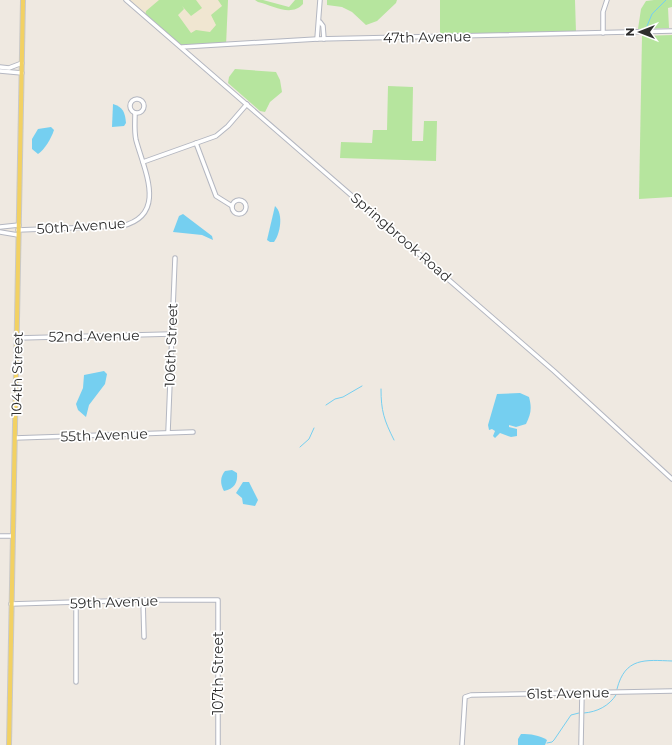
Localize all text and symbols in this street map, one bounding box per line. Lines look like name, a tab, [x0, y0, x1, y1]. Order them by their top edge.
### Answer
north arrow	[620, 12, 660, 52]
street label: 47th Avenue	[383, 27, 471, 47]
text: N	[623, 28, 637, 36]
street label: Springbrook Road	[347, 188, 455, 286]
street label: 50th Avenue	[36, 214, 126, 238]
street label: 106th Street	[161, 302, 181, 387]
street label: 52nd Avenue	[48, 326, 140, 346]
street label: 104th Street	[7, 331, 27, 417]
street label: 55th Avenue	[60, 424, 148, 446]
street label: 59th Avenue	[70, 591, 158, 613]
street label: 107th Street	[209, 631, 227, 715]
street label: 61st Avenue	[527, 683, 609, 703]

